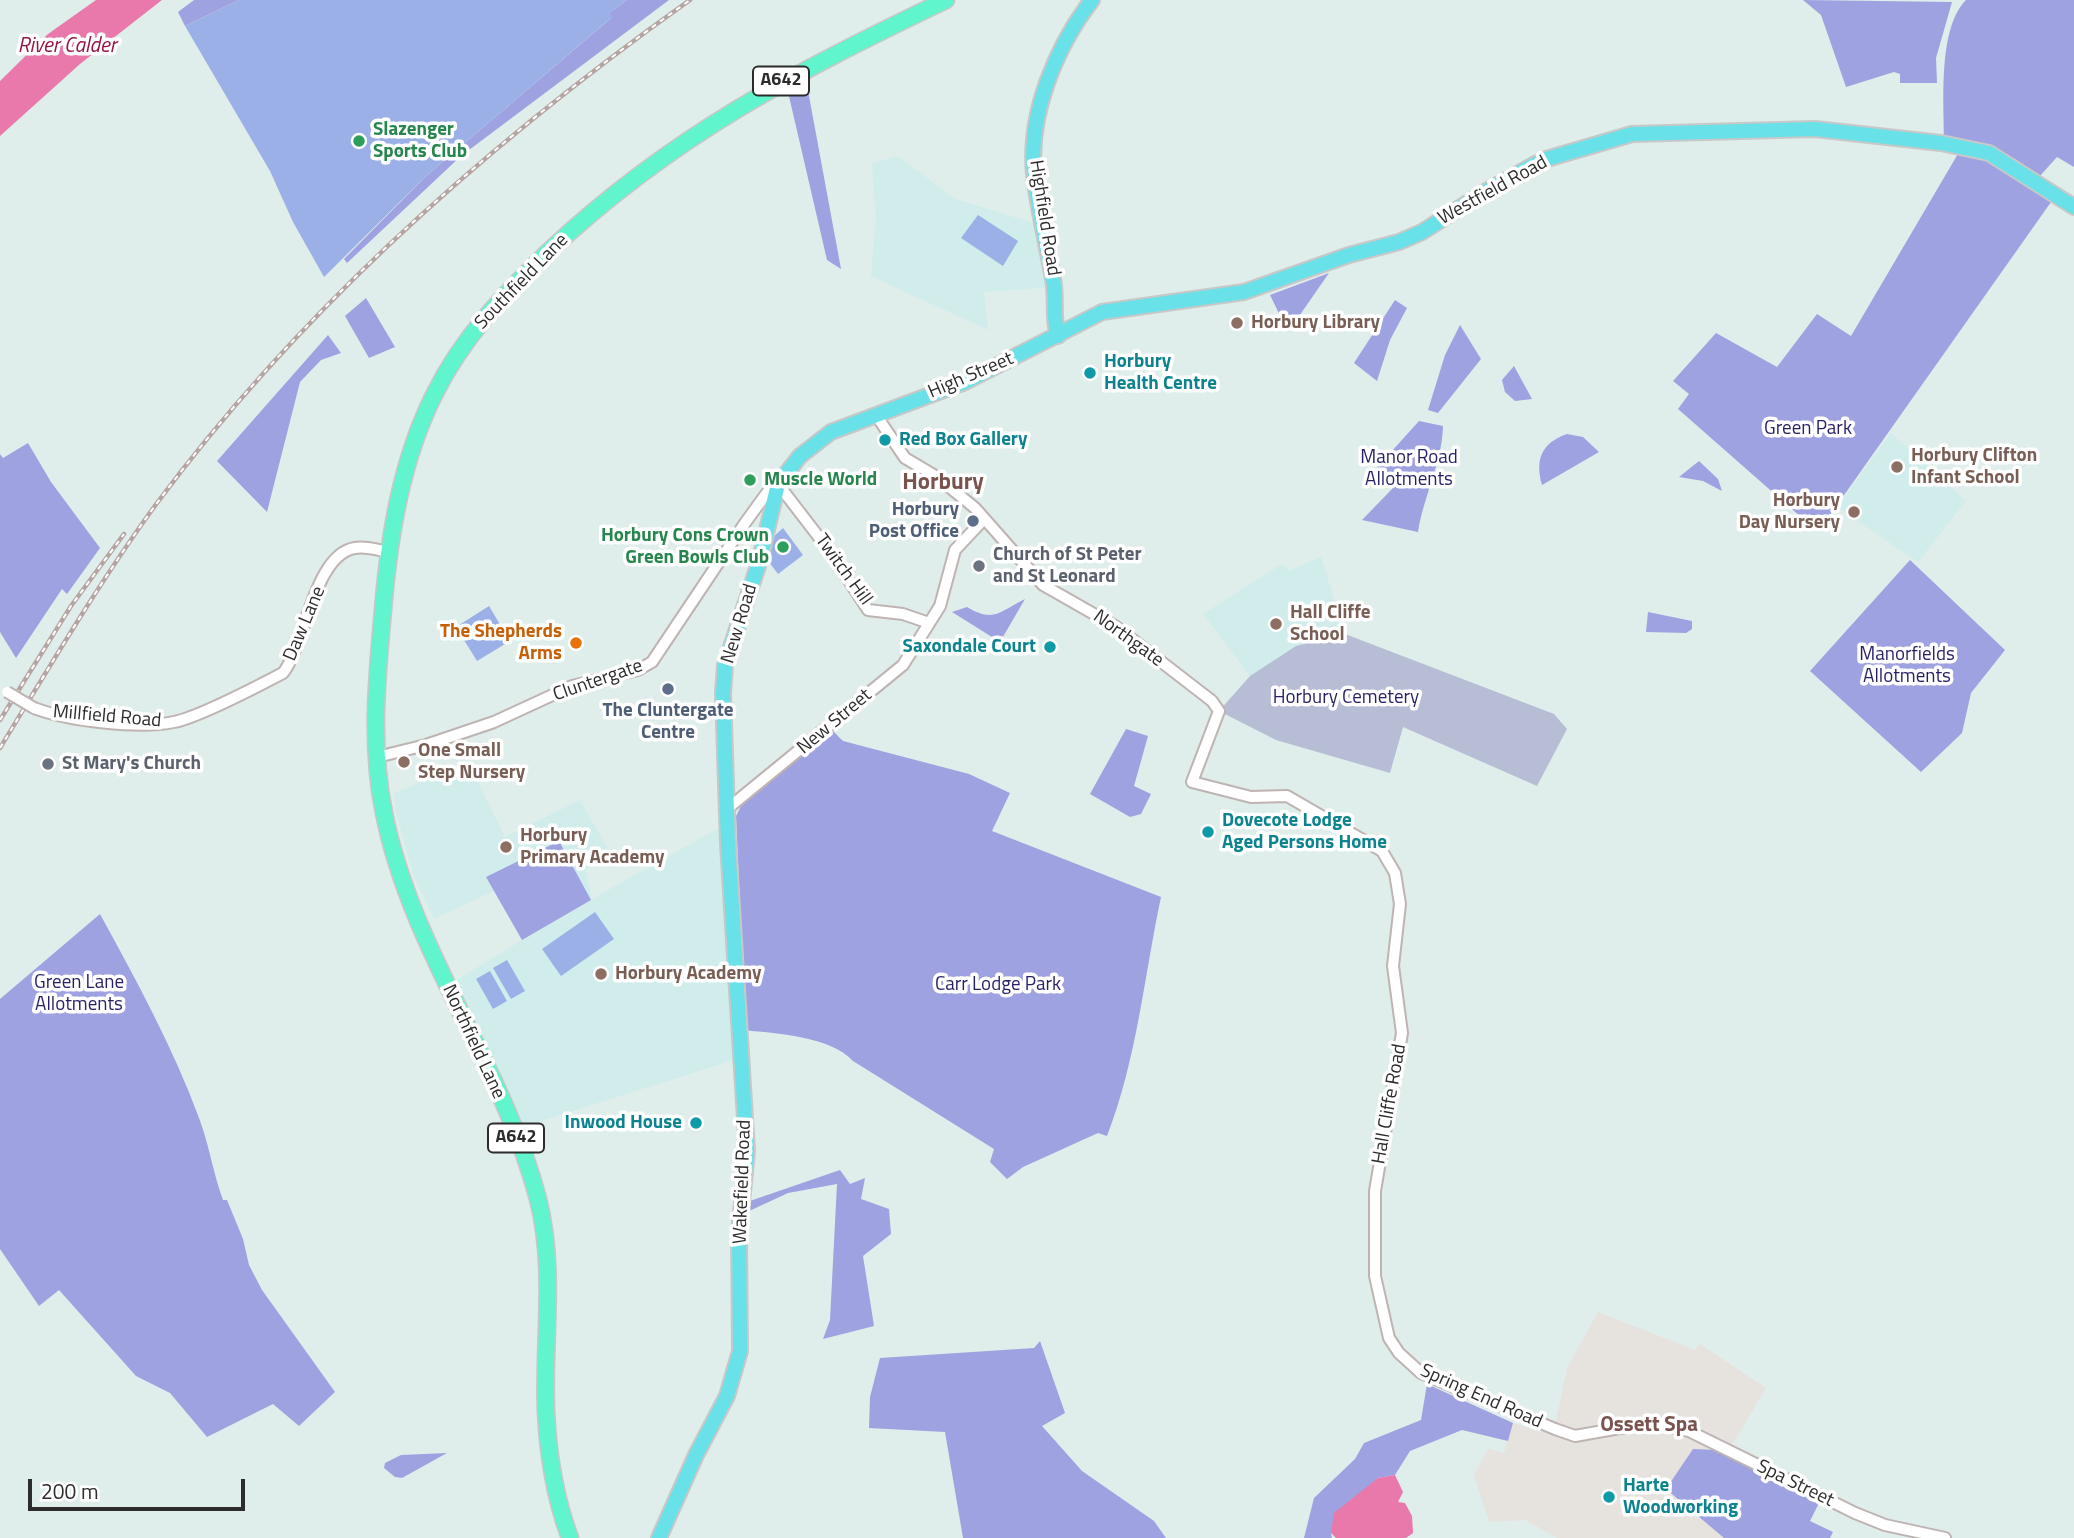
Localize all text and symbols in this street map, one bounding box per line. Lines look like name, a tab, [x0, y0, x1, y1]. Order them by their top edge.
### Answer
water label: River Calder	[18, 34, 116, 60]
road number: A642	[753, 66, 809, 96]
place label: Slazenger Sports Club	[373, 119, 467, 163]
marker: Slazenger Sports Club	[351, 133, 367, 149]
street label: Westfield Road	[1434, 152, 1552, 230]
street label: Highfield Road	[1024, 159, 1064, 277]
street label: Southfield Lane	[471, 229, 573, 335]
place label: Horbury Library	[1251, 312, 1380, 334]
marker: Horbury Library	[1229, 315, 1245, 331]
street label: High Street	[925, 348, 1017, 404]
place label: Horbury Health Centre	[1104, 351, 1217, 395]
marker: Horbury Health Centre	[1082, 365, 1098, 381]
park label: Green Park	[1764, 418, 1852, 440]
place label: Red Box Gallery	[899, 429, 1027, 451]
marker: Red Box Gallery	[877, 432, 893, 448]
place label: Horbury Clifton Infant School	[1911, 445, 2037, 489]
park label: Manor Road Allotments	[1360, 447, 1458, 491]
marker: Horbury Clifton Infant School	[1889, 459, 1905, 475]
place label: Muscle World	[764, 469, 877, 491]
district label: Horbury	[902, 469, 984, 497]
marker: Muscle World	[742, 472, 758, 488]
place label: Horbury Day Nursery	[1739, 490, 1840, 534]
place label: Horbury Post Office	[869, 499, 959, 543]
marker: Horbury Day Nursery	[1846, 504, 1862, 520]
marker: Horbury Post Office	[965, 513, 981, 529]
place label: Horbury Cons Crown Green Bowls Club	[601, 525, 769, 569]
street label: Twitch Hill	[810, 530, 876, 610]
marker: Horbury Cons Crown Green Bowls Club	[775, 539, 791, 555]
place label: Church of St Peter and St Leonard	[993, 544, 1142, 588]
marker: Church of St Peter and St Leonard	[971, 558, 987, 574]
street label: New Road	[717, 581, 763, 667]
street label: Daw Lane	[279, 583, 331, 665]
place label: Hall Cliffe School	[1290, 602, 1371, 646]
street label: Northgate	[1088, 606, 1168, 672]
marker: Hall Cliffe School	[1268, 616, 1284, 632]
place label: The Shepherds Arms	[440, 621, 562, 665]
marker: The Shepherds Arms	[568, 635, 584, 651]
place label: Saxondale Court	[903, 636, 1036, 658]
marker: Saxondale Court	[1042, 639, 1058, 655]
park label: Manorfields Allotments	[1859, 644, 1955, 688]
street label: Cluntergate	[550, 655, 646, 707]
marker: The Cluntergate Centre	[660, 681, 676, 697]
street label: New Street	[793, 684, 877, 760]
park label: Horbury Cemetery	[1273, 687, 1419, 709]
place label: The Cluntergate Centre	[603, 700, 733, 744]
street label: Millfield Road	[52, 701, 162, 733]
place label: One Small Step Nursery	[418, 740, 525, 784]
place label: St Mary's Church	[62, 753, 201, 775]
marker: One Small Step Nursery	[396, 754, 412, 770]
marker: St Mary's Church	[40, 756, 56, 772]
place label: Dovecote Lodge Aged Persons Home	[1222, 810, 1387, 854]
marker: Dovecote Lodge Aged Persons Home	[1200, 824, 1216, 840]
place label: Horbury Primary Academy	[520, 825, 665, 869]
marker: Horbury Primary Academy	[498, 839, 514, 855]
place label: Horbury Academy	[615, 963, 762, 985]
marker: Horbury Academy	[593, 966, 609, 982]
park label: Green Lane Allotments	[34, 972, 124, 1016]
park label: Carr Lodge Park	[935, 974, 1061, 996]
street label: Northfield Lane	[437, 981, 509, 1103]
street label: Hall Cliffe Road	[1368, 1042, 1412, 1166]
place label: Inwood House	[565, 1112, 682, 1134]
marker: Inwood House	[688, 1115, 704, 1131]
street label: Wakefield Road	[729, 1119, 757, 1245]
road number: A642	[488, 1124, 544, 1153]
street label: Spring End Road	[1416, 1360, 1546, 1434]
district label: Ossett Spa	[1600, 1413, 1698, 1439]
street label: Spa Street	[1753, 1456, 1837, 1512]
scale bar	[32, 1464, 248, 1508]
text: 200 m	[41, 1475, 98, 1507]
place label: Harte Woodworking	[1623, 1475, 1738, 1519]
marker: Harte Woodworking	[1601, 1489, 1617, 1505]

